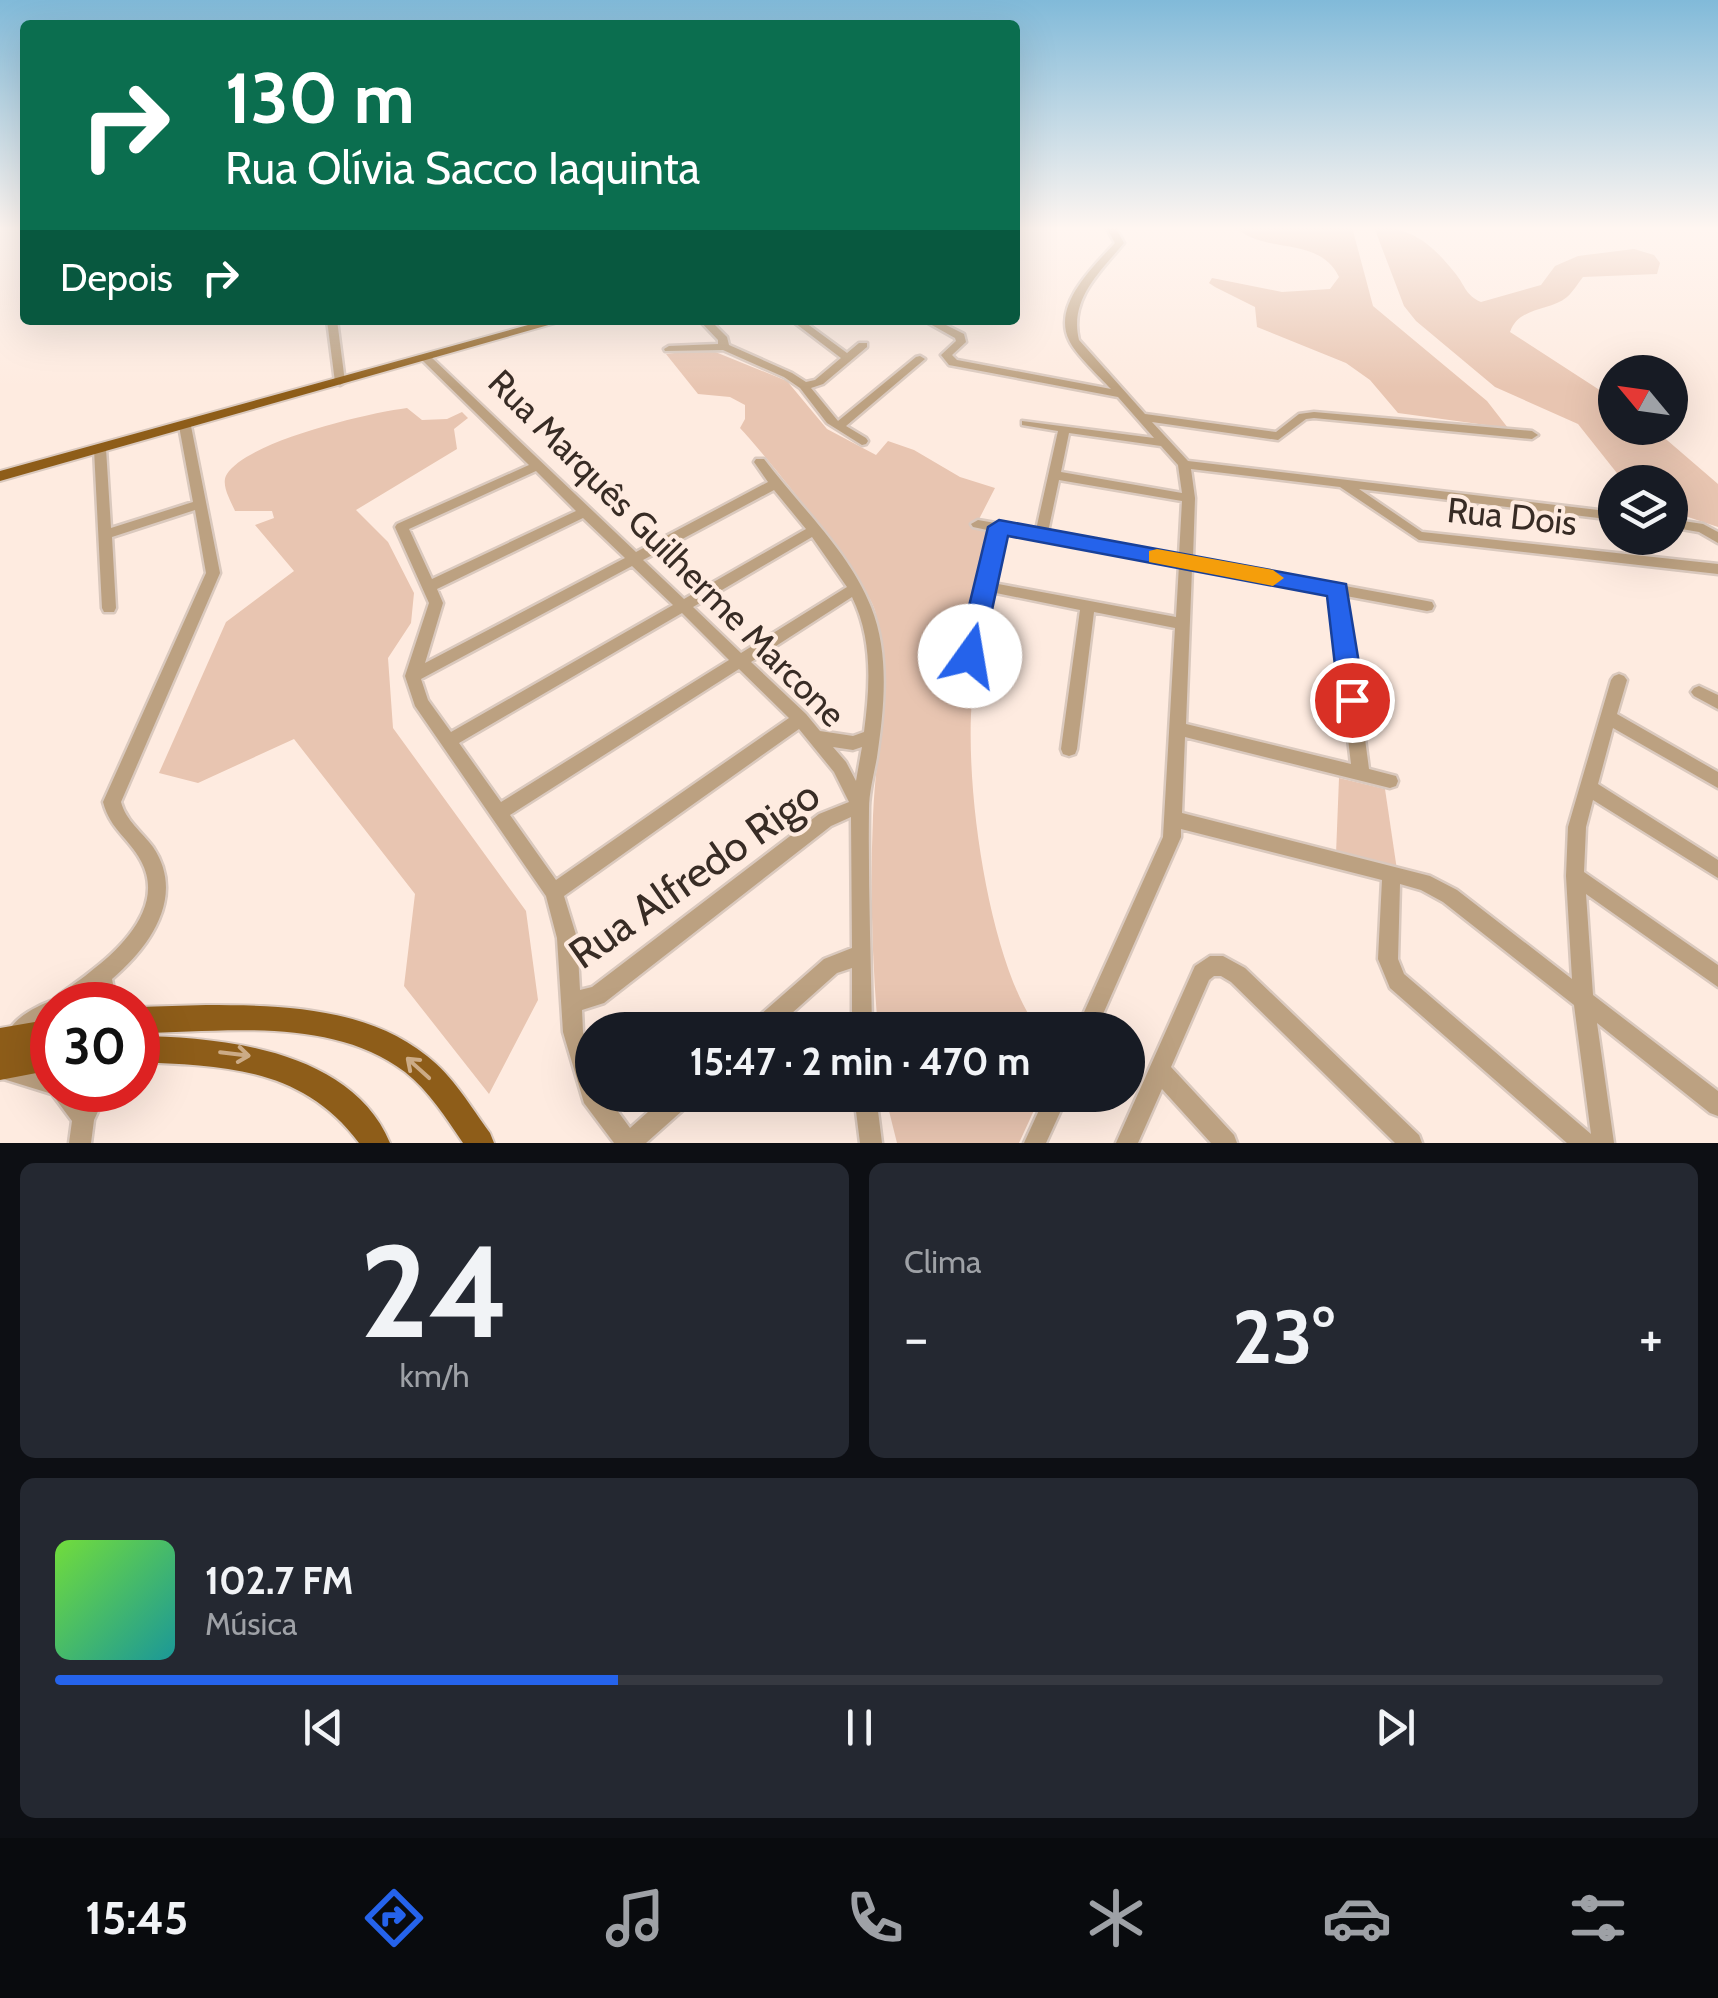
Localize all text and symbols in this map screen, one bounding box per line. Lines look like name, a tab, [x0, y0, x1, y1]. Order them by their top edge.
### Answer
text: 130 m	[225, 55, 415, 141]
icon: right	[60, 60, 190, 190]
text: Rua Olívia Sacco Iaquinta	[225, 141, 700, 195]
icon: right	[193, 250, 248, 305]
text: Depois	[60, 254, 173, 301]
north arrow	[1598, 355, 1688, 445]
map controls	[1598, 355, 1688, 555]
street label: Rua Marquês Guilherme Marcone	[480, 361, 854, 735]
button: layers	[1598, 465, 1688, 555]
street label: Rua Dois	[1445, 488, 1579, 544]
position arrow	[918, 604, 1022, 708]
pin	[1310, 658, 1395, 743]
icon: arrive	[1325, 673, 1380, 728]
street label: Rua Alfredo Rigo	[559, 768, 829, 980]
speed limit sign: 30	[30, 982, 160, 1112]
text: 15:47 · 2 min · 470 m	[690, 1038, 1030, 1085]
one-way arrow	[218, 1046, 250, 1064]
one-way arrow	[406, 1057, 431, 1080]
text: 24	[360, 1212, 509, 1370]
text: Clima	[904, 1242, 981, 1281]
text: 23°	[1233, 1291, 1334, 1382]
text: −	[904, 1304, 928, 1371]
text: +	[1639, 1304, 1663, 1371]
text: km/h	[399, 1356, 470, 1395]
text: 102.7 FM	[205, 1557, 353, 1604]
text: Música	[205, 1604, 297, 1643]
icon: previous	[296, 1700, 351, 1755]
icon: pause	[832, 1700, 887, 1755]
icon: next	[1368, 1700, 1423, 1755]
icon: directions	[359, 1883, 429, 1953]
icon: music	[600, 1883, 670, 1953]
icon: phone	[840, 1883, 910, 1953]
icon: climate	[1081, 1883, 1151, 1953]
icon: car	[1322, 1883, 1392, 1953]
icon: filters	[1563, 1883, 1633, 1953]
text: 15:45	[85, 1891, 188, 1945]

